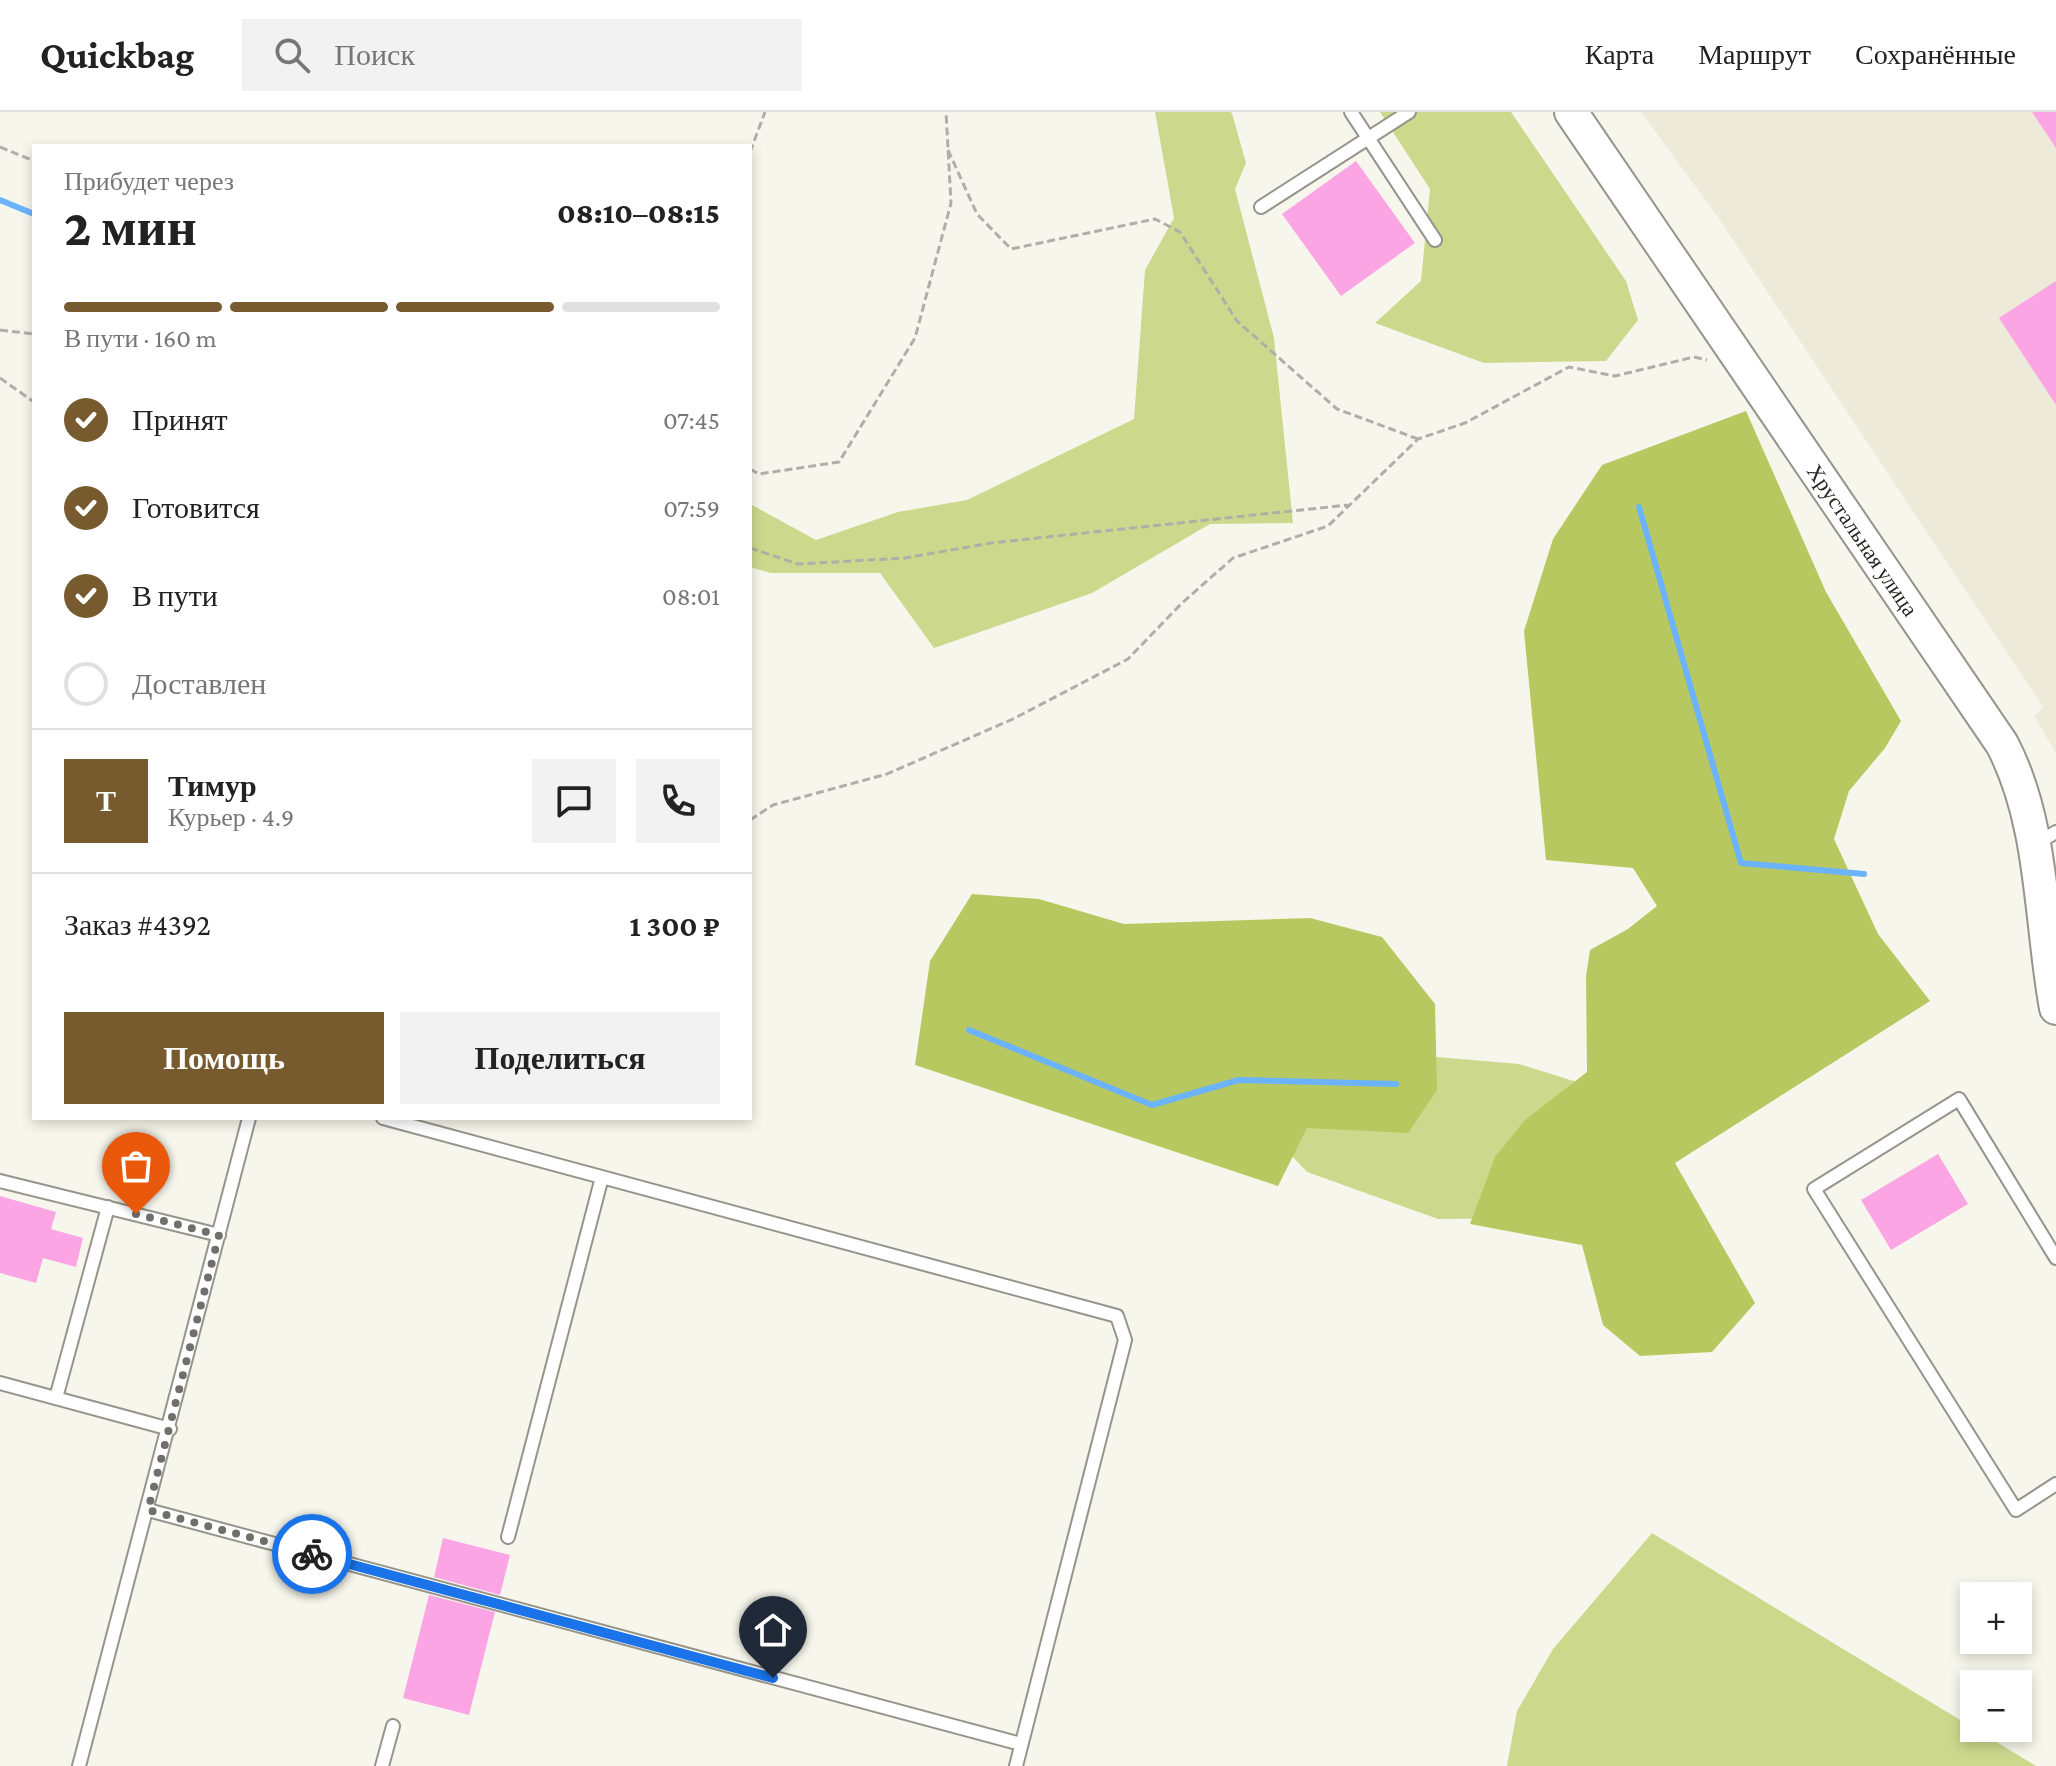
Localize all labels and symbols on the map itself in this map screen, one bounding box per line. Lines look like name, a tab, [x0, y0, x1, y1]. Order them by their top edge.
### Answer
street label: Хрустальная улица	[1802, 459, 1923, 621]
pin	[102, 1132, 170, 1214]
courier	[272, 1514, 352, 1594]
pin	[739, 1596, 807, 1678]

